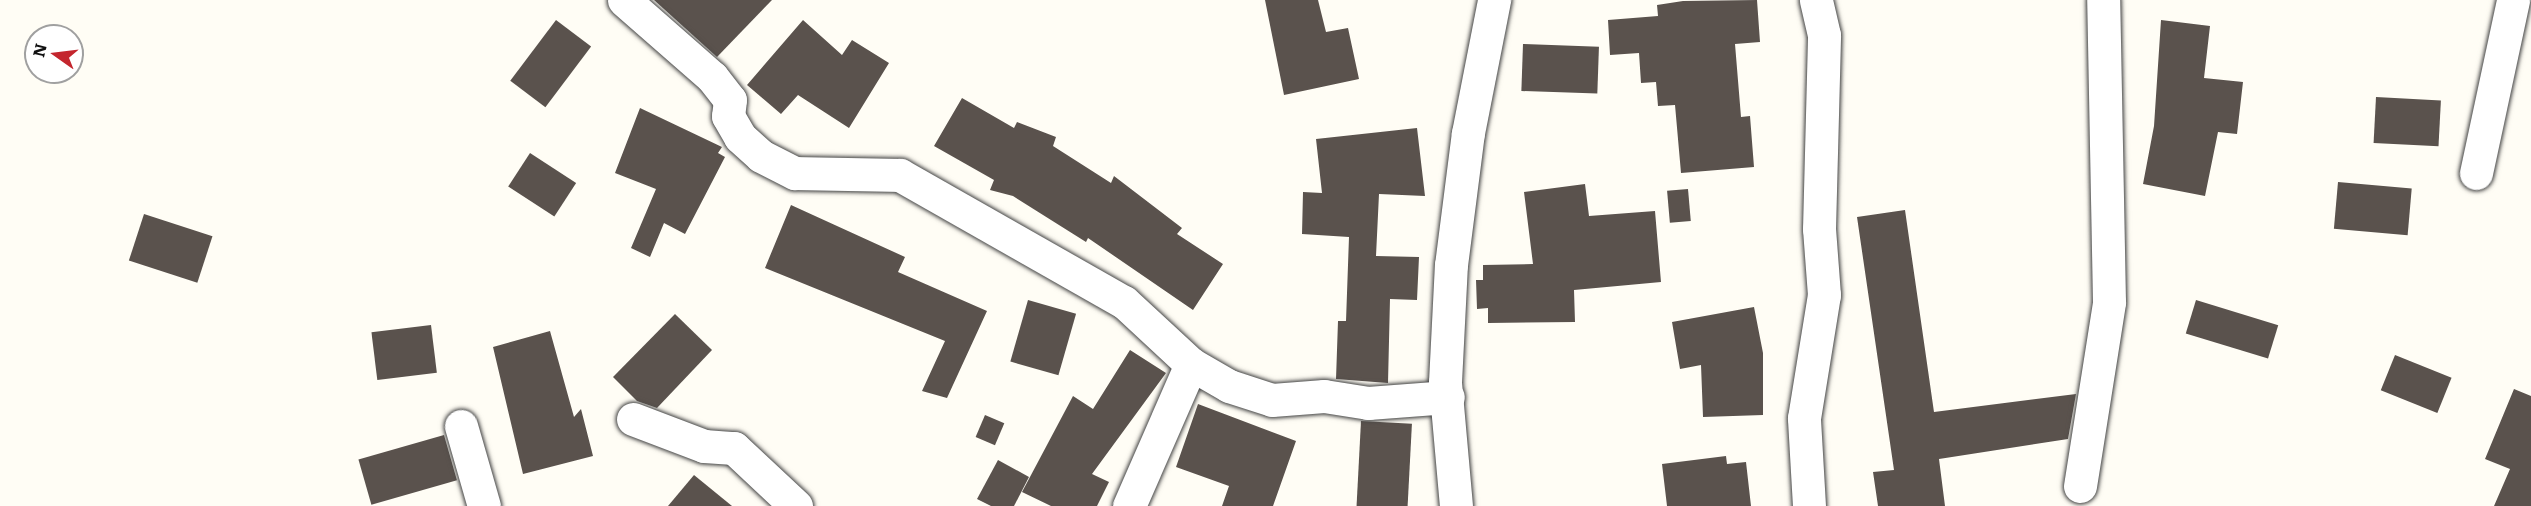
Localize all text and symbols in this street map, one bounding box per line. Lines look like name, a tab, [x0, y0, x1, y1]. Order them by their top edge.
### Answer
north arrow	[24, 24, 84, 84]
text: N	[25, 41, 52, 60]

